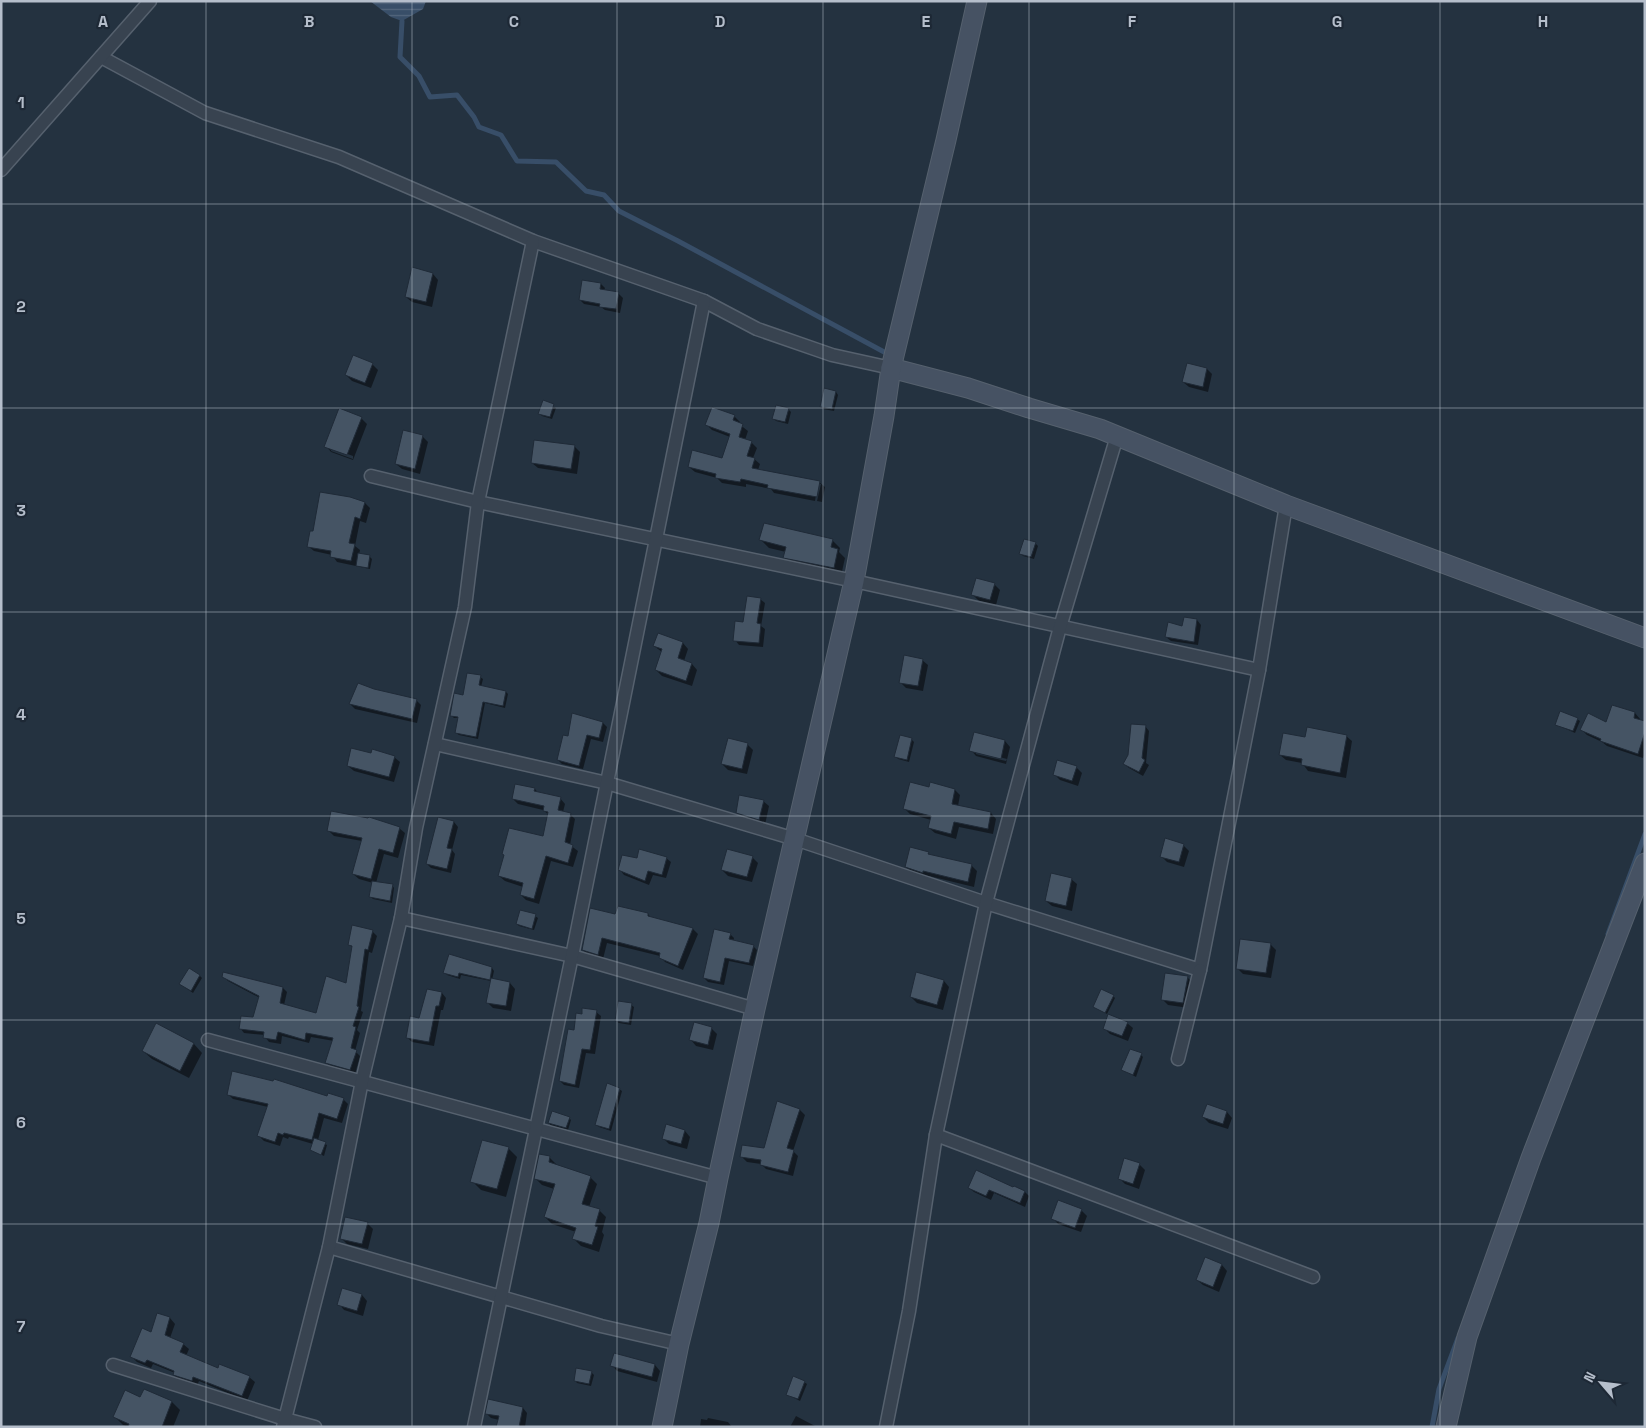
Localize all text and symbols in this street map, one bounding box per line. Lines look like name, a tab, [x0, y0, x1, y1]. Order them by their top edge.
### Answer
text: A	[98, 11, 108, 32]
text: B	[304, 11, 314, 32]
text: C	[509, 11, 519, 32]
text: D	[715, 11, 725, 32]
text: E	[922, 11, 931, 32]
text: F	[1128, 11, 1137, 32]
text: G	[1332, 11, 1342, 32]
text: H	[1538, 11, 1548, 32]
text: 1	[17, 92, 25, 113]
text: 2	[16, 296, 26, 317]
text: 3	[16, 500, 26, 521]
text: 4	[16, 704, 26, 725]
text: 5	[16, 908, 26, 929]
text: 6	[16, 1112, 26, 1133]
text: 7	[17, 1316, 26, 1337]
north arrow	[1576, 1358, 1626, 1408]
text: N	[1579, 1369, 1600, 1385]

